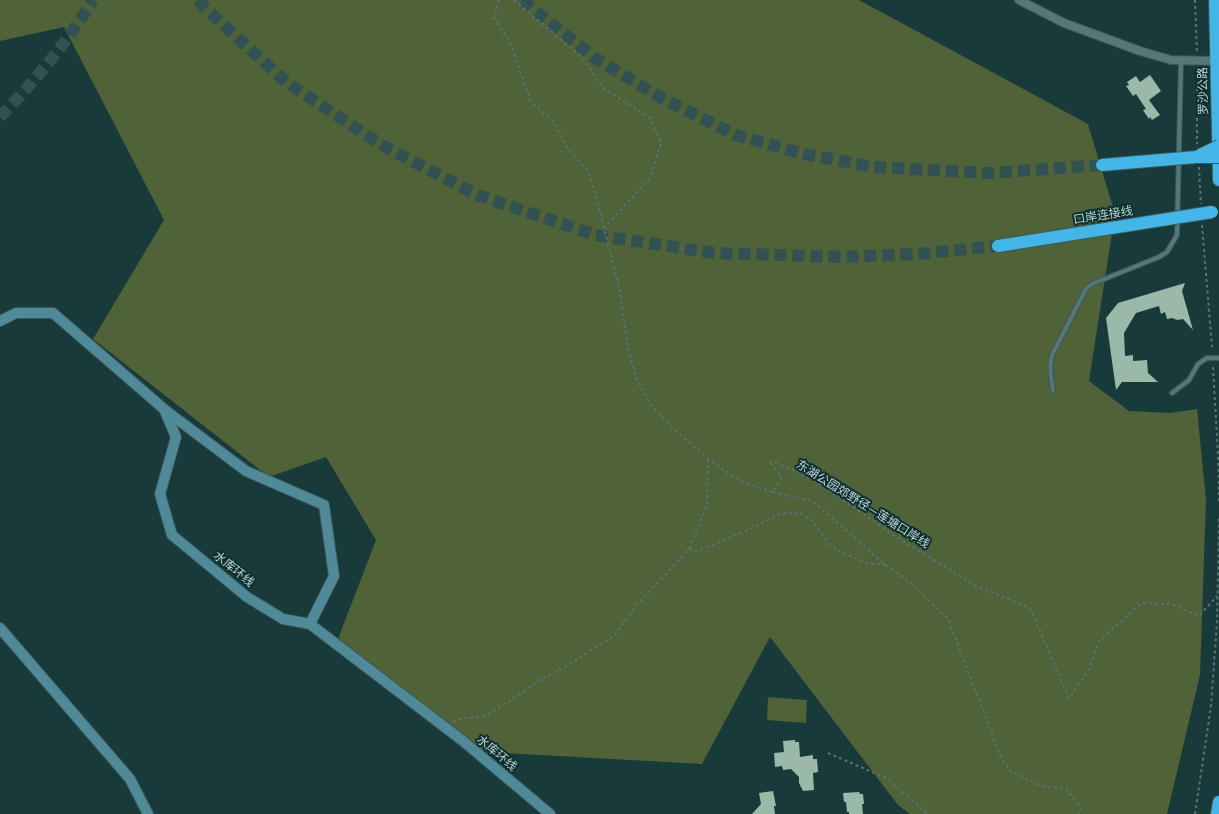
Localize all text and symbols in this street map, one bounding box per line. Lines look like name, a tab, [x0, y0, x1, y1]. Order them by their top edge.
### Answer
street label: 罗沙公路	[1195, 67, 1211, 115]
street label: 口岸连接线	[1072, 202, 1134, 228]
street label: 东湖公园郊野径—莲塘口岸线	[793, 456, 933, 552]
street label: 水库环线	[210, 548, 258, 590]
street label: 水库环线	[473, 731, 521, 775]

